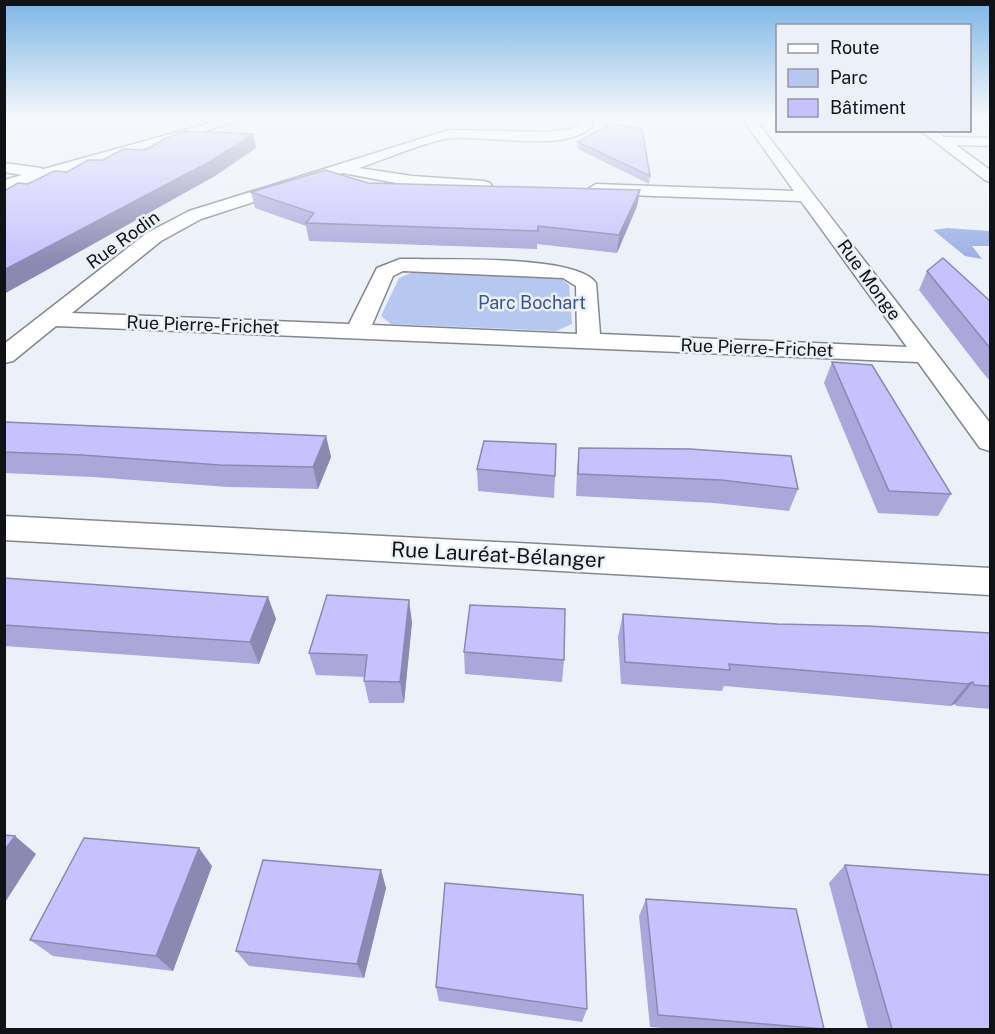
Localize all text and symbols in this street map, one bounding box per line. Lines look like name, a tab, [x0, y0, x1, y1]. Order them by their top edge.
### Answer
legend	[776, 24, 971, 132]
text: Route	[830, 37, 879, 58]
text: Parc	[830, 67, 868, 88]
text: Bâtiment	[830, 97, 906, 118]
street label: Rue Rodin	[82, 206, 163, 273]
street label: Rue Monge	[833, 235, 906, 324]
park label: Parc Bochart	[478, 292, 586, 313]
street label: Rue Pierre-Frichet	[126, 311, 280, 338]
street label: Rue Pierre-Frichet	[680, 334, 834, 361]
street label: Rue Lauréat-Bélanger	[390, 536, 606, 573]

